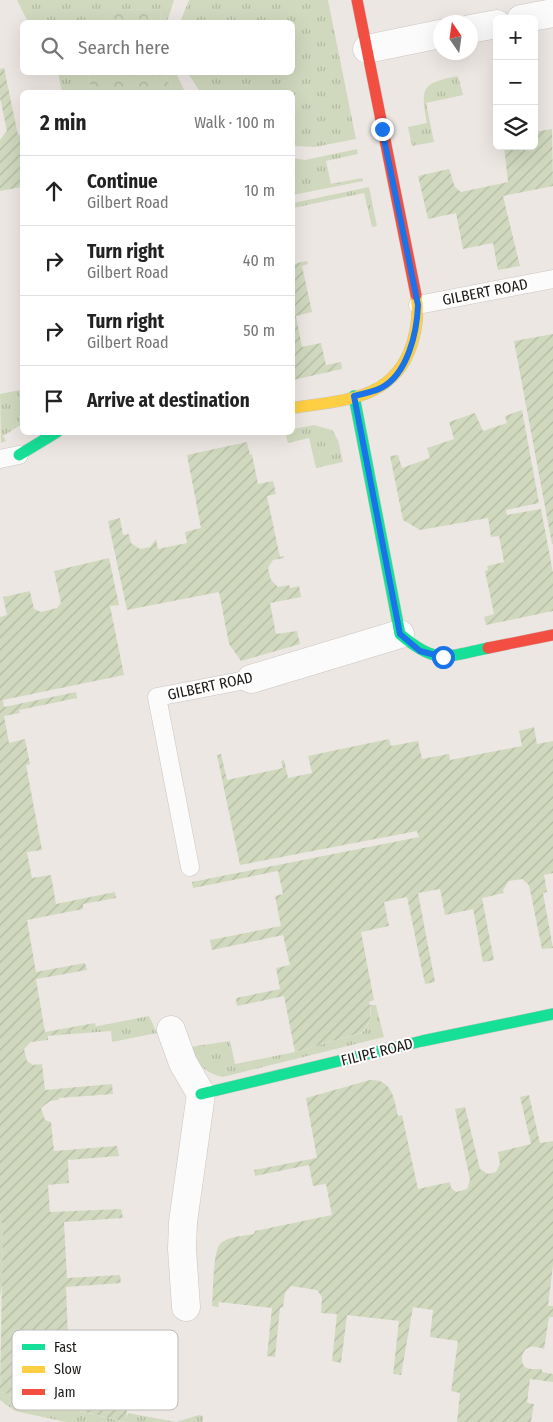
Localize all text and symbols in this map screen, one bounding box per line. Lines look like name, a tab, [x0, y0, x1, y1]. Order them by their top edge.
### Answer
north arrow	[433, 15, 478, 60]
map controls	[493, 15, 538, 150]
button: +	[493, 15, 538, 60]
search box	[20, 20, 295, 75]
icon: search	[38, 34, 66, 62]
text: Search here	[78, 36, 170, 59]
button: −	[493, 60, 538, 105]
button: layers	[493, 105, 538, 150]
text: 2 min	[40, 110, 87, 136]
text: Walk · 100 m	[194, 113, 275, 132]
route end	[371, 118, 394, 141]
text: Continue	[87, 170, 158, 193]
icon: ahead	[40, 177, 68, 205]
text: 10 m	[244, 181, 275, 200]
text: Gilbert Road	[87, 193, 169, 212]
text: Turn right	[87, 240, 164, 263]
icon: right	[40, 247, 68, 275]
text: 40 m	[243, 251, 275, 270]
text: Gilbert Road	[87, 263, 169, 282]
street label: GILBERT ROAD	[441, 275, 529, 309]
text: Turn right	[87, 310, 164, 333]
icon: right	[40, 317, 68, 345]
text: 50 m	[243, 321, 275, 340]
text: Gilbert Road	[87, 333, 169, 352]
icon: arrive	[40, 387, 68, 415]
text: Arrive at destination	[87, 389, 250, 412]
route start	[432, 646, 455, 669]
street label: GILBERT ROAD	[166, 668, 254, 704]
street label: FILIPE ROAD	[339, 1034, 415, 1070]
legend	[12, 1330, 178, 1410]
text: Fast	[54, 1339, 77, 1356]
text: Slow	[54, 1361, 81, 1378]
text: Jam	[54, 1384, 75, 1401]

